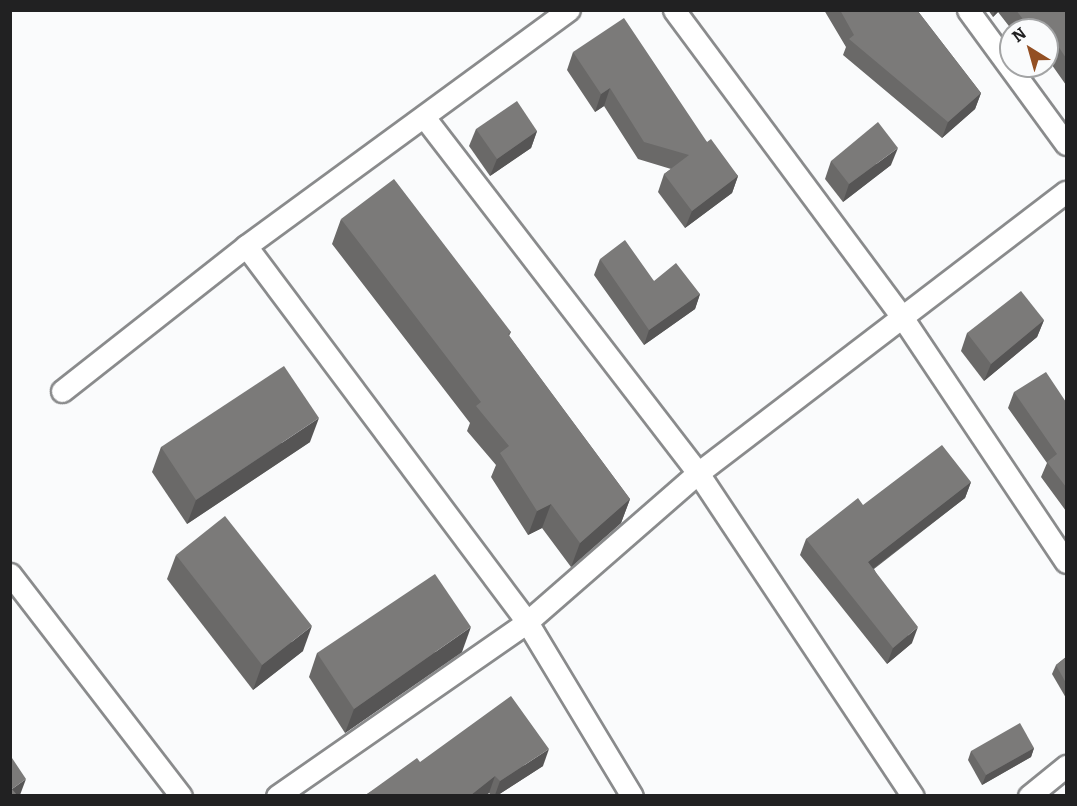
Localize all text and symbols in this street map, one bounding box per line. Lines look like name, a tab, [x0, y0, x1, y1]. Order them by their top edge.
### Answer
north arrow	[999, 18, 1059, 78]
text: N	[1008, 24, 1030, 46]

